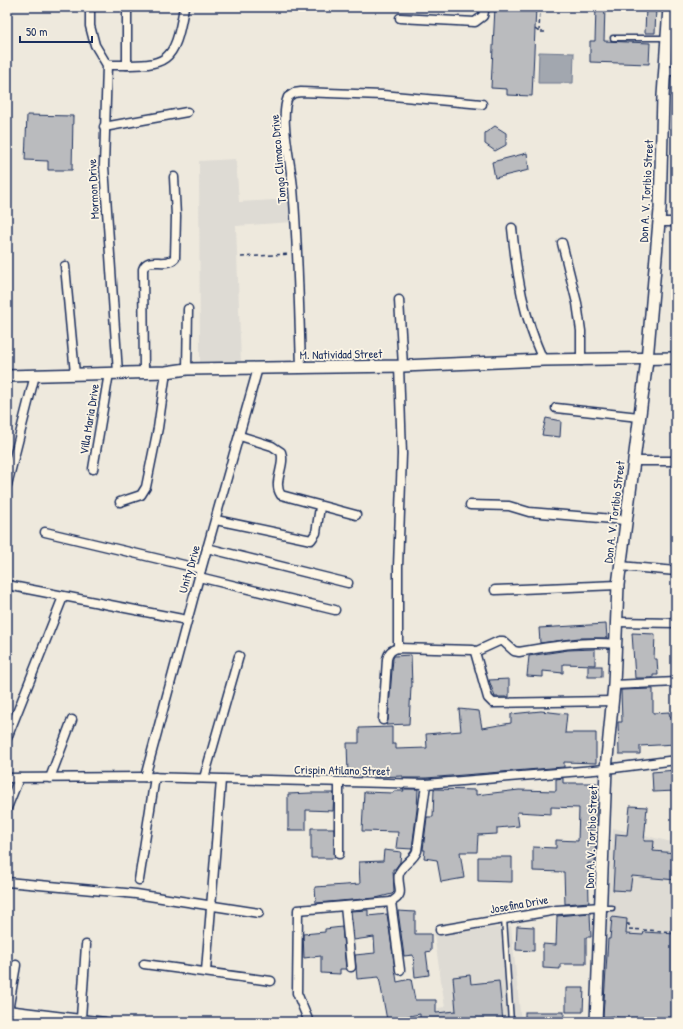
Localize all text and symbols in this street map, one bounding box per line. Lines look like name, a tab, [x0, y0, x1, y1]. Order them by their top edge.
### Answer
scale bar	[20, 18, 92, 44]
text: 50 m	[26, 23, 47, 40]
street label: Tongo Climaco Drive	[266, 114, 290, 204]
street label: Don A. V. Toribio Street	[635, 138, 657, 243]
street label: Mormon Drive	[83, 158, 103, 220]
street label: M. Natividad Street	[300, 345, 383, 363]
street label: Villa Maria Drive	[75, 382, 103, 456]
street label: Don A. V. Toribio Street	[599, 459, 629, 564]
street label: Unity Drive	[174, 543, 204, 595]
street label: Crispin Atilano Street	[294, 761, 391, 779]
street label: Don A. V. Toribio Street	[581, 784, 601, 889]
street label: Josefina Drive	[488, 890, 550, 917]

